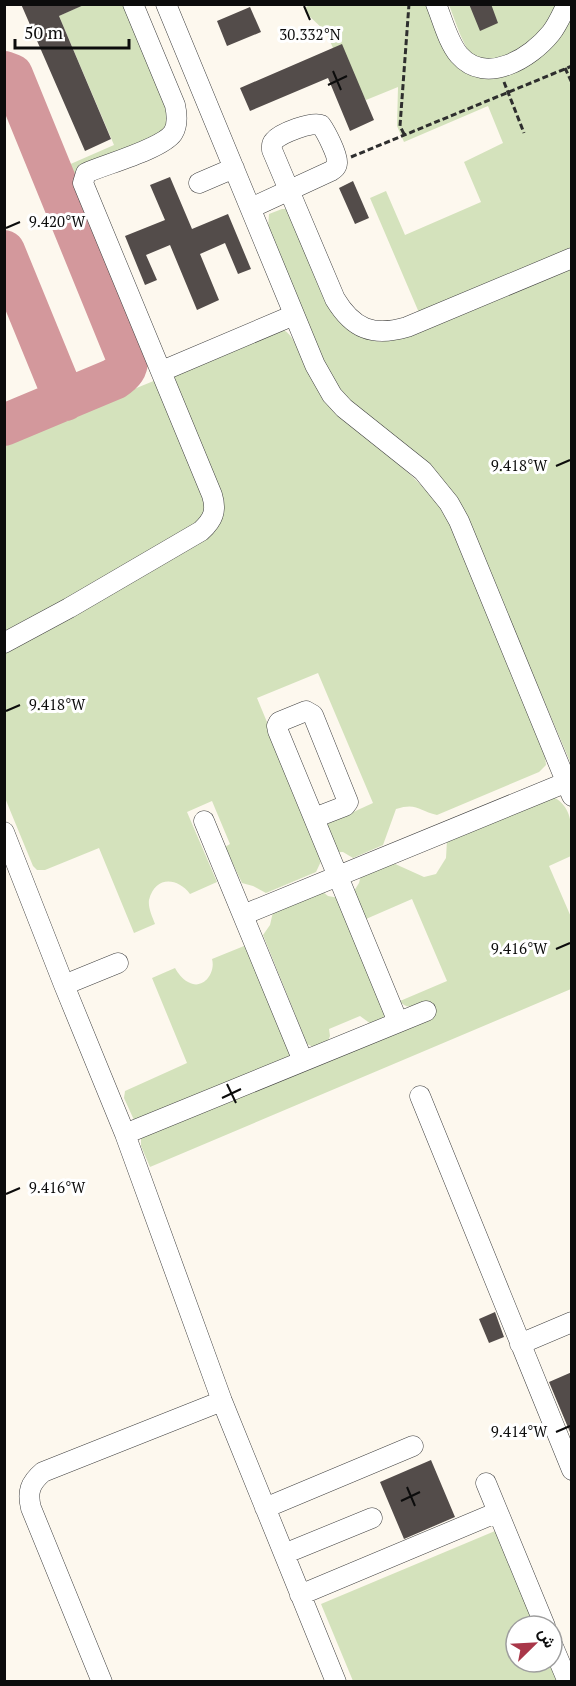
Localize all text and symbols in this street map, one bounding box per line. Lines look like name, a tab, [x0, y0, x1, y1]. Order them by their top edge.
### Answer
scale bar	[15, 12, 129, 50]
text: 50 m	[24, 20, 64, 44]
text: 30.332°N	[279, 24, 341, 44]
text: 9.420°W	[29, 211, 86, 231]
text: 9.418°W	[491, 455, 548, 475]
text: 9.418°W	[29, 694, 86, 714]
text: 9.416°W	[491, 938, 548, 958]
text: 9.416°W	[29, 1177, 86, 1197]
text: 9.414°W	[491, 1421, 548, 1441]
north arrow	[504, 1614, 564, 1674]
text: ش	[534, 1625, 562, 1651]

